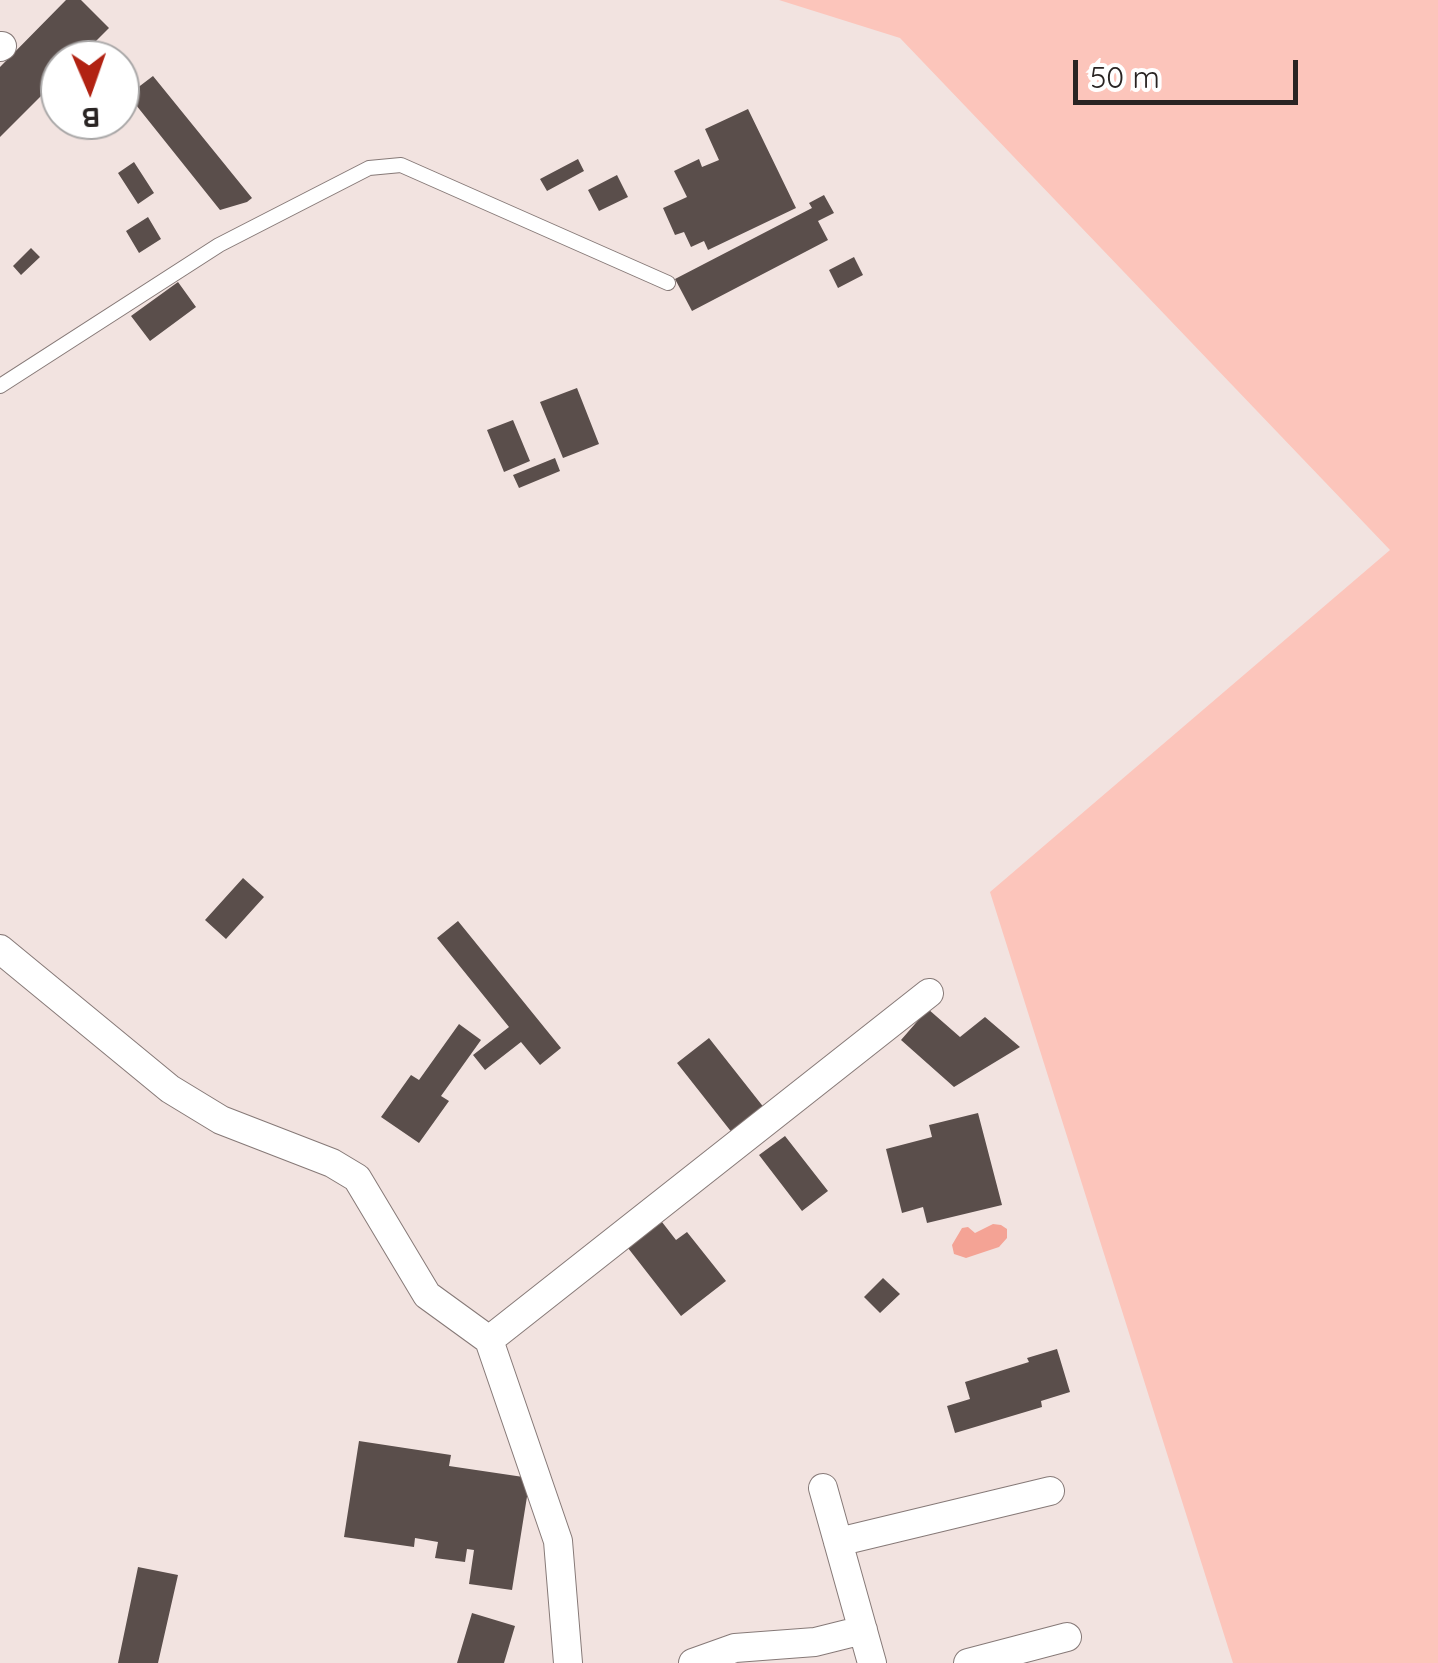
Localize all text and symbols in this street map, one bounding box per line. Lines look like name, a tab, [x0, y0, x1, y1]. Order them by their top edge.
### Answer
north arrow	[40, 40, 140, 140]
scale bar	[1078, 40, 1303, 102]
text: 50 m	[1090, 58, 1160, 96]
text: B	[81, 101, 101, 136]

